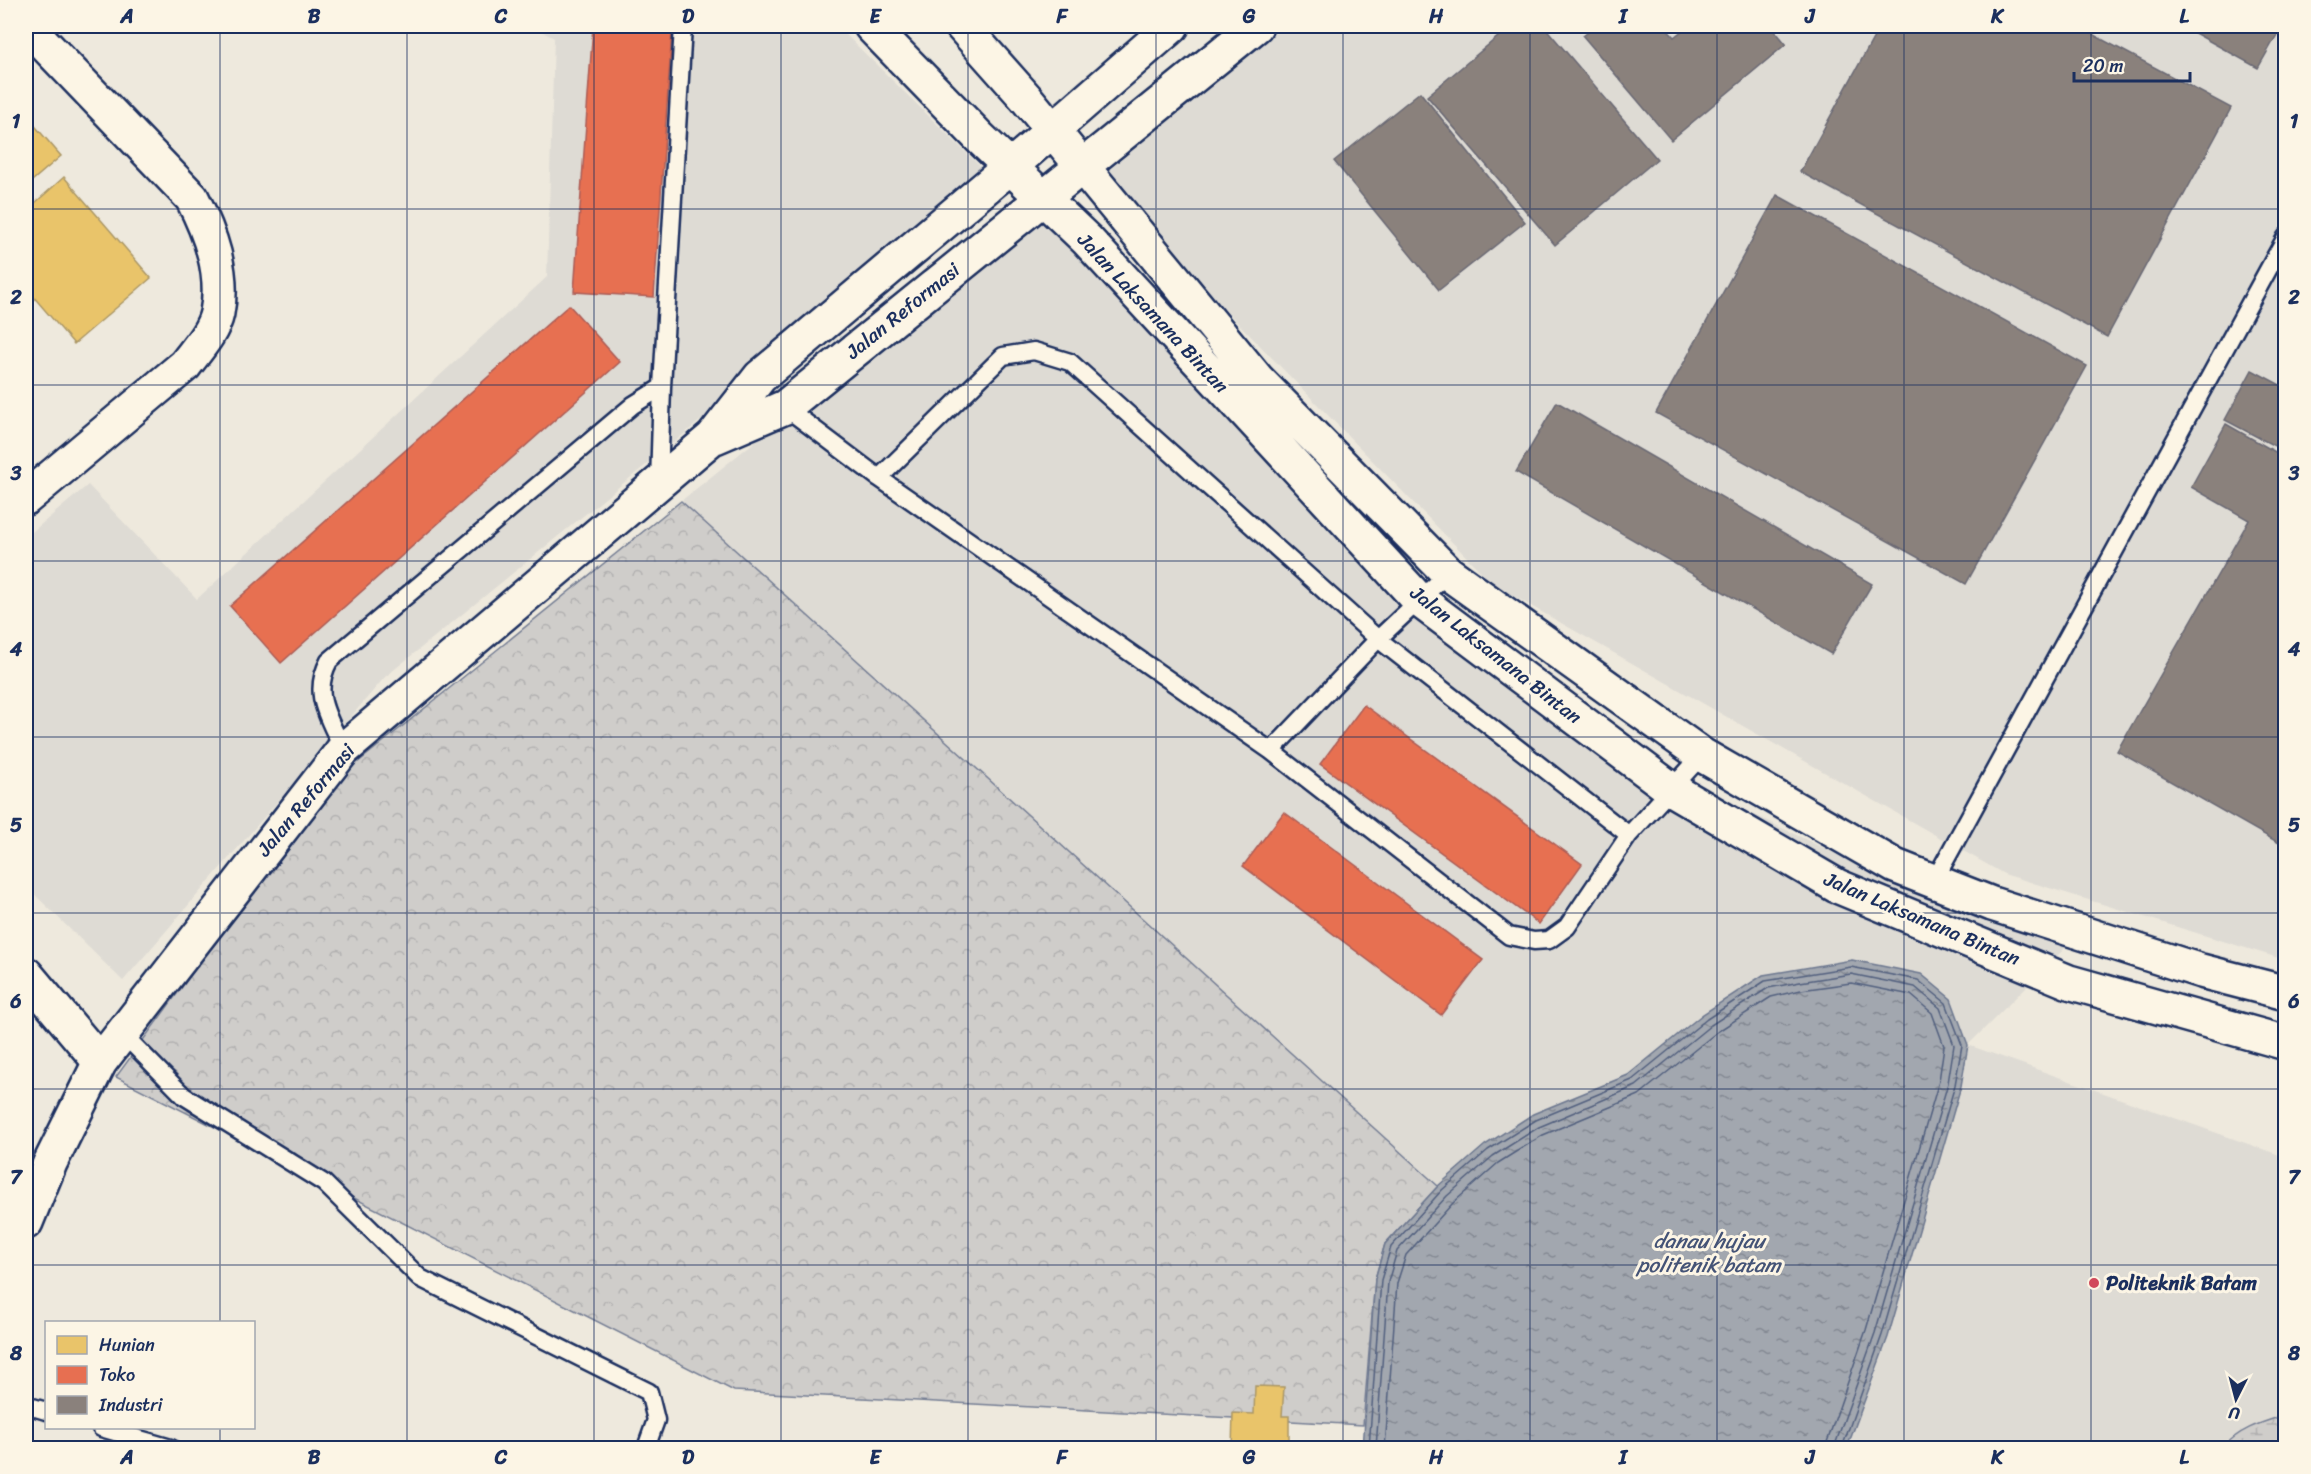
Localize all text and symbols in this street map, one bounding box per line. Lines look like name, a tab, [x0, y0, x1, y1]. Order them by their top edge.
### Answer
text: A	[119, 0, 134, 34]
text: B	[308, 0, 321, 34]
text: C	[494, 0, 508, 34]
text: D	[682, 0, 695, 34]
text: E	[869, 0, 882, 34]
text: F	[1056, 0, 1069, 34]
text: G	[1242, 0, 1256, 34]
text: H	[1428, 0, 1444, 34]
text: I	[1618, 0, 1629, 34]
text: J	[1804, 0, 1816, 34]
text: K	[1990, 0, 2005, 34]
text: L	[2179, 0, 2189, 34]
scale bar	[2074, 45, 2190, 83]
text: 20 m	[2083, 50, 2123, 82]
text: 1	[12, 104, 21, 139]
text: 1	[2290, 104, 2299, 139]
street label: Jalan Laksamana Bintan	[1068, 223, 1238, 402]
street label: Jalan Reformasi	[837, 253, 968, 369]
text: 2	[9, 280, 22, 315]
text: 2	[2287, 280, 2300, 315]
text: 3	[10, 456, 22, 491]
text: 3	[2288, 456, 2300, 491]
street label: Jalan Laksamana Bintan	[1402, 576, 1590, 734]
text: 4	[9, 632, 23, 667]
text: 4	[2287, 632, 2301, 667]
street label: Jalan Reformasi	[247, 735, 364, 865]
text: 5	[10, 808, 22, 843]
text: 5	[2288, 808, 2300, 843]
street label: Jalan Laksamana Bintan	[1817, 861, 2026, 976]
text: 6	[9, 984, 22, 1019]
text: 6	[2287, 984, 2300, 1019]
text: 7	[10, 1160, 23, 1195]
text: 7	[2288, 1160, 2301, 1195]
water label: danau hujau politenik batam	[1635, 1222, 1783, 1284]
place label: Politeknik Batam	[2106, 1266, 2257, 1301]
marker: Politeknik Batam	[2087, 1276, 2101, 1290]
legend	[45, 1321, 255, 1429]
text: Hunian	[99, 1329, 155, 1361]
text: 8	[9, 1336, 23, 1371]
text: 8	[2287, 1336, 2301, 1371]
text: Toko	[99, 1359, 135, 1391]
north arrow	[2206, 1369, 2266, 1429]
text: Industri	[98, 1389, 164, 1421]
text: U	[2226, 1398, 2241, 1428]
text: A	[119, 1440, 134, 1474]
text: B	[308, 1440, 321, 1474]
text: C	[494, 1440, 508, 1474]
text: D	[682, 1440, 695, 1474]
text: E	[869, 1440, 882, 1474]
text: F	[1056, 1440, 1069, 1474]
text: G	[1242, 1440, 1256, 1474]
text: H	[1428, 1440, 1444, 1474]
text: I	[1618, 1440, 1629, 1474]
text: J	[1804, 1440, 1816, 1474]
text: K	[1990, 1440, 2005, 1474]
text: L	[2179, 1440, 2189, 1474]

